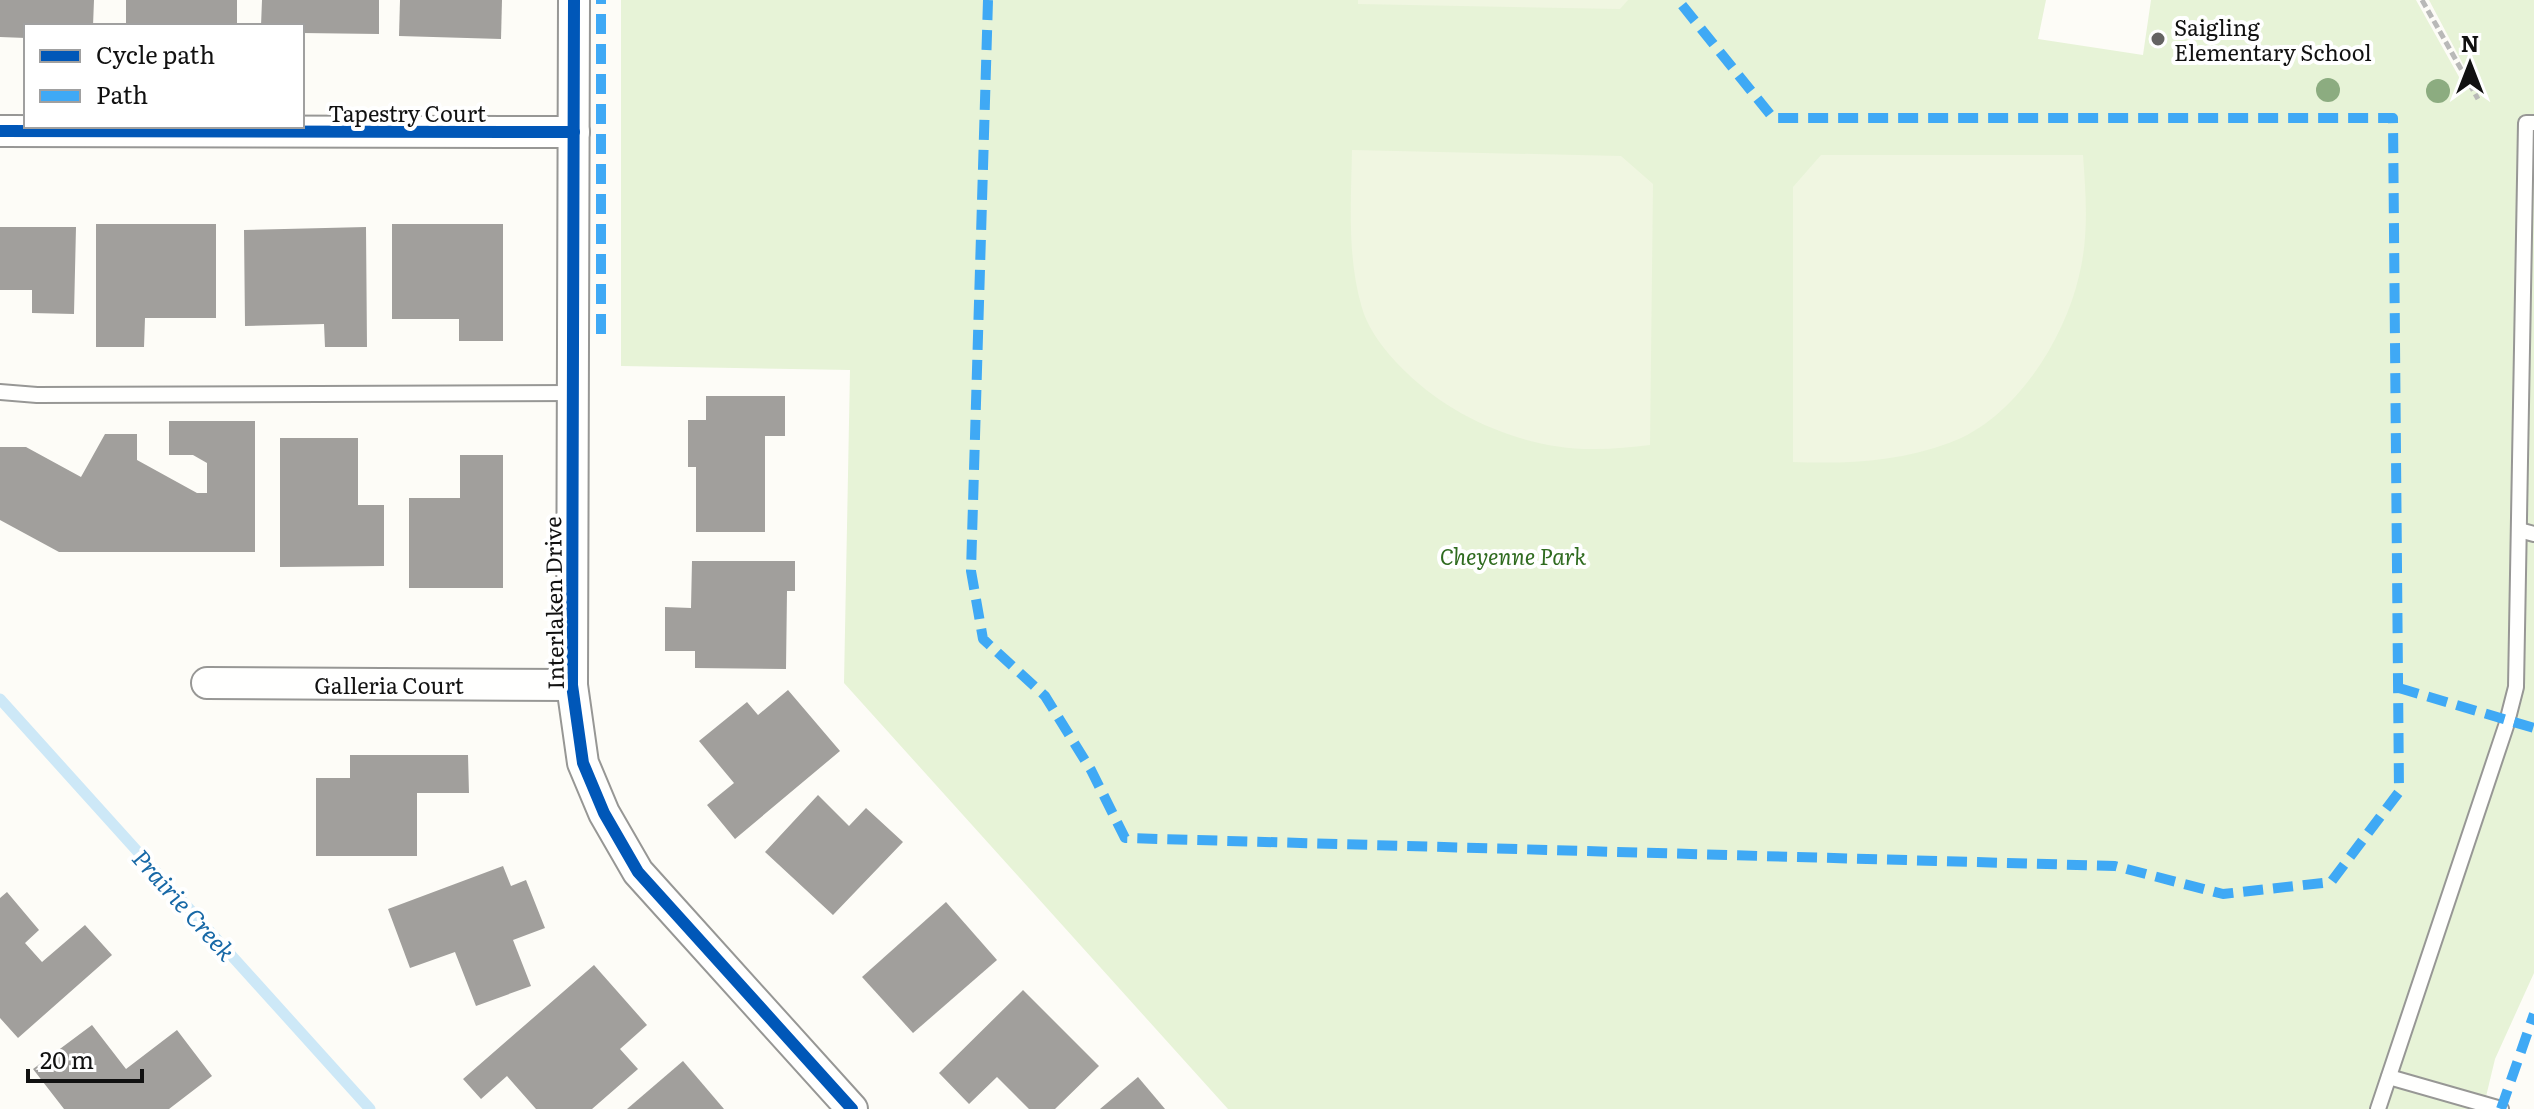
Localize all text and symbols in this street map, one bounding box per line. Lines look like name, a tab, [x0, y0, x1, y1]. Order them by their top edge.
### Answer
place label: Saigling Elementary School	[2174, 10, 2372, 68]
legend	[24, 24, 304, 128]
north arrow	[2430, 24, 2510, 104]
text: N	[2461, 26, 2479, 59]
marker: Saigling Elementary School	[2149, 30, 2167, 48]
text: Cycle path	[96, 36, 215, 71]
text: Path	[96, 76, 148, 111]
street label: Tapestry Court	[328, 96, 486, 129]
street label: Interlaken Drive	[535, 516, 571, 690]
park label: Cheyenne Park	[1440, 539, 1586, 572]
street label: Galleria Court	[314, 668, 464, 701]
water label: Prairie Creek	[125, 841, 245, 968]
scale bar	[28, 1033, 142, 1083]
text: 20 m	[40, 1041, 94, 1076]

